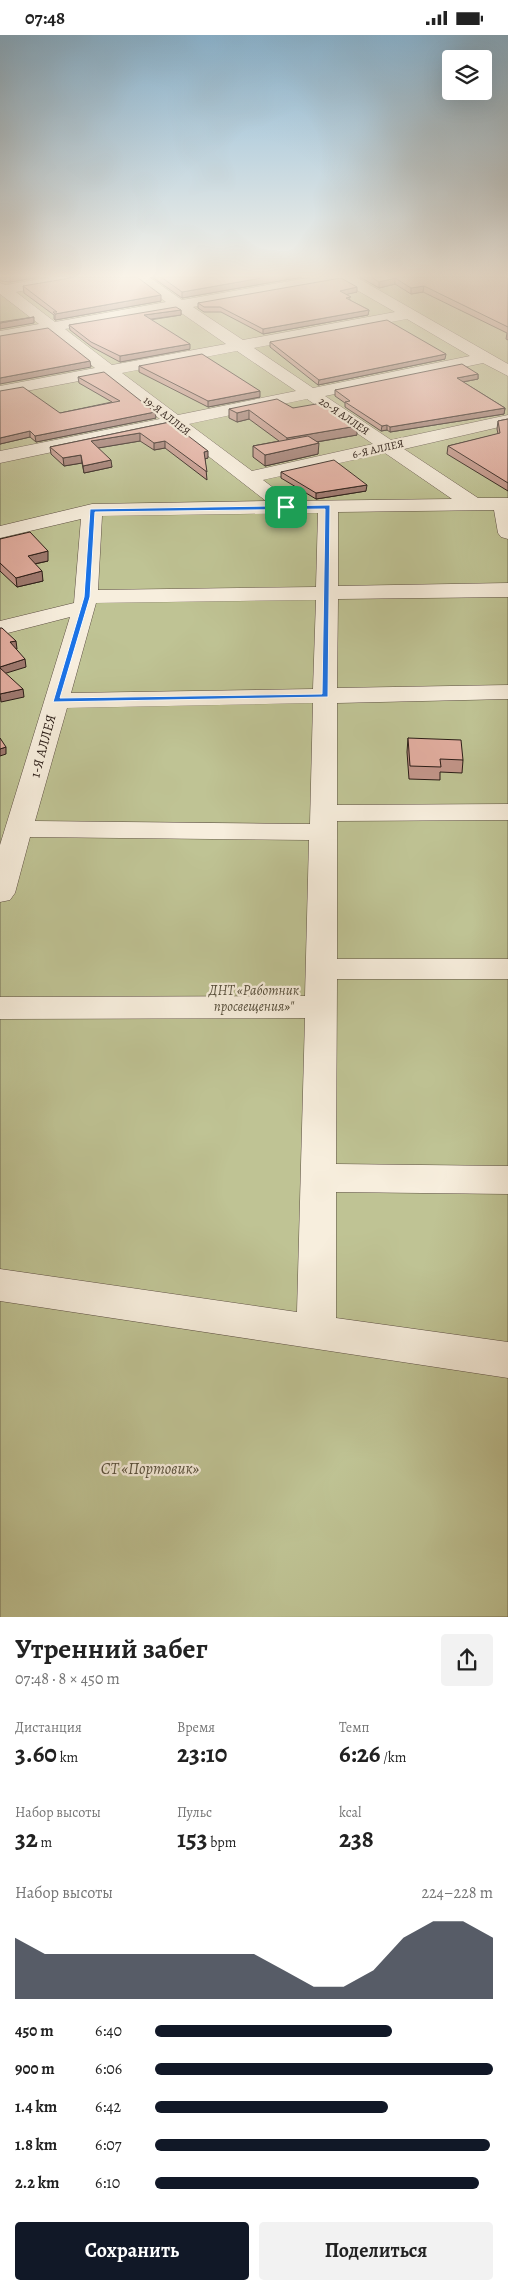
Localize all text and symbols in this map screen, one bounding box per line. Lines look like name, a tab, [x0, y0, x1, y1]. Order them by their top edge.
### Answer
text: 07:48	[25, 5, 65, 31]
map controls	[442, 50, 492, 100]
button: layers	[442, 50, 492, 100]
street label: 19-Я АЛЛЕЯ	[140, 393, 194, 439]
street label: 20-Я АЛЛЕЯ	[316, 394, 373, 439]
street label: 6-Я АЛЛЕЯ	[351, 436, 405, 462]
pin	[265, 486, 307, 528]
icon: arrive	[272, 493, 300, 521]
street label: 1-Я АЛЛЕЯ	[25, 712, 61, 780]
park label: ДНТ «Работник просвещения»"	[208, 981, 299, 1016]
park label: СТ «Портовик»	[101, 1458, 200, 1480]
text: Утренний забег	[15, 1630, 208, 1668]
button: share	[441, 1634, 493, 1686]
text: 07:48 · 8 × 450 m	[15, 1668, 120, 1690]
text: Дистанция	[15, 1718, 82, 1737]
text: Время	[177, 1718, 215, 1737]
text: Темп	[339, 1718, 370, 1737]
text: 3.60	[15, 1737, 57, 1771]
text: 23:10	[177, 1737, 227, 1771]
text: 6:26	[339, 1737, 380, 1771]
text: km	[57, 1748, 78, 1767]
text: /km	[380, 1748, 406, 1767]
text: Набор высоты	[15, 1803, 101, 1822]
text: Пульс	[177, 1803, 212, 1822]
text: kcal	[339, 1803, 361, 1822]
text: 32	[15, 1822, 38, 1856]
text: 153	[177, 1822, 207, 1856]
text: 238	[339, 1822, 374, 1856]
text: m	[38, 1833, 52, 1852]
text: bpm	[207, 1833, 236, 1852]
text: Набор высоты	[15, 1882, 113, 1904]
text: 224–228 m	[421, 1882, 493, 1904]
text: 450 m	[15, 2020, 54, 2042]
text: 6:40	[95, 2020, 122, 2042]
text: 900 m	[15, 2058, 55, 2080]
text: 6:06	[95, 2058, 122, 2080]
text: 1.4 km	[15, 2096, 57, 2118]
text: 6:42	[95, 2096, 121, 2118]
text: 1.8 km	[15, 2134, 57, 2156]
text: 6:07	[95, 2134, 121, 2156]
text: 2.2 km	[15, 2172, 59, 2194]
text: 6:10	[95, 2172, 120, 2194]
button: Сохранить	[15, 2222, 249, 2280]
button: Поделиться	[259, 2222, 493, 2280]

